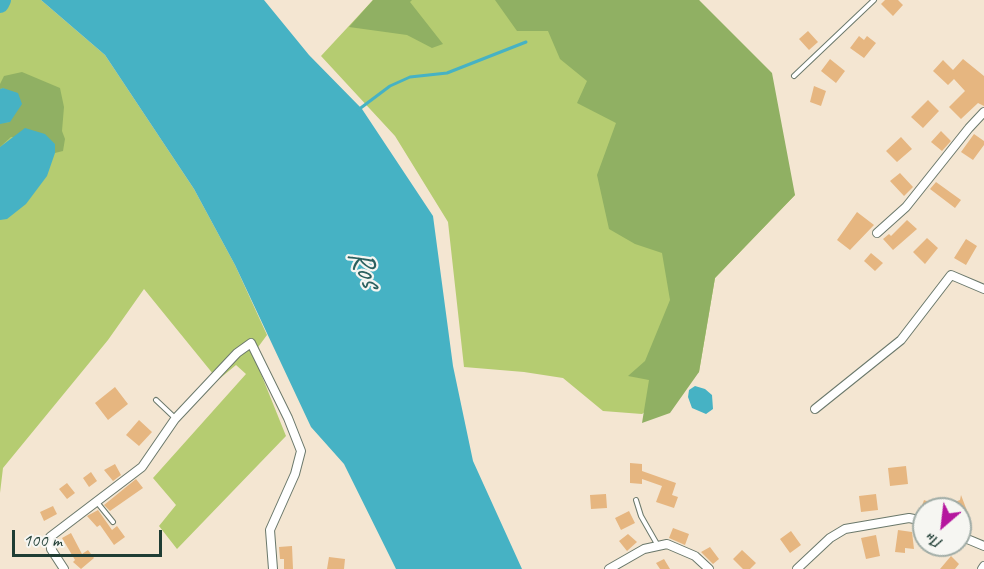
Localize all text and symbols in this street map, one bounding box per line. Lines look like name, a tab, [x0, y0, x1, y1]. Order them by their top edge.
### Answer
water label: Ros	[338, 242, 390, 294]
north arrow	[912, 497, 972, 557]
scale bar	[15, 518, 165, 556]
text: Пн	[922, 528, 947, 554]
text: 100 m	[23, 529, 62, 551]

